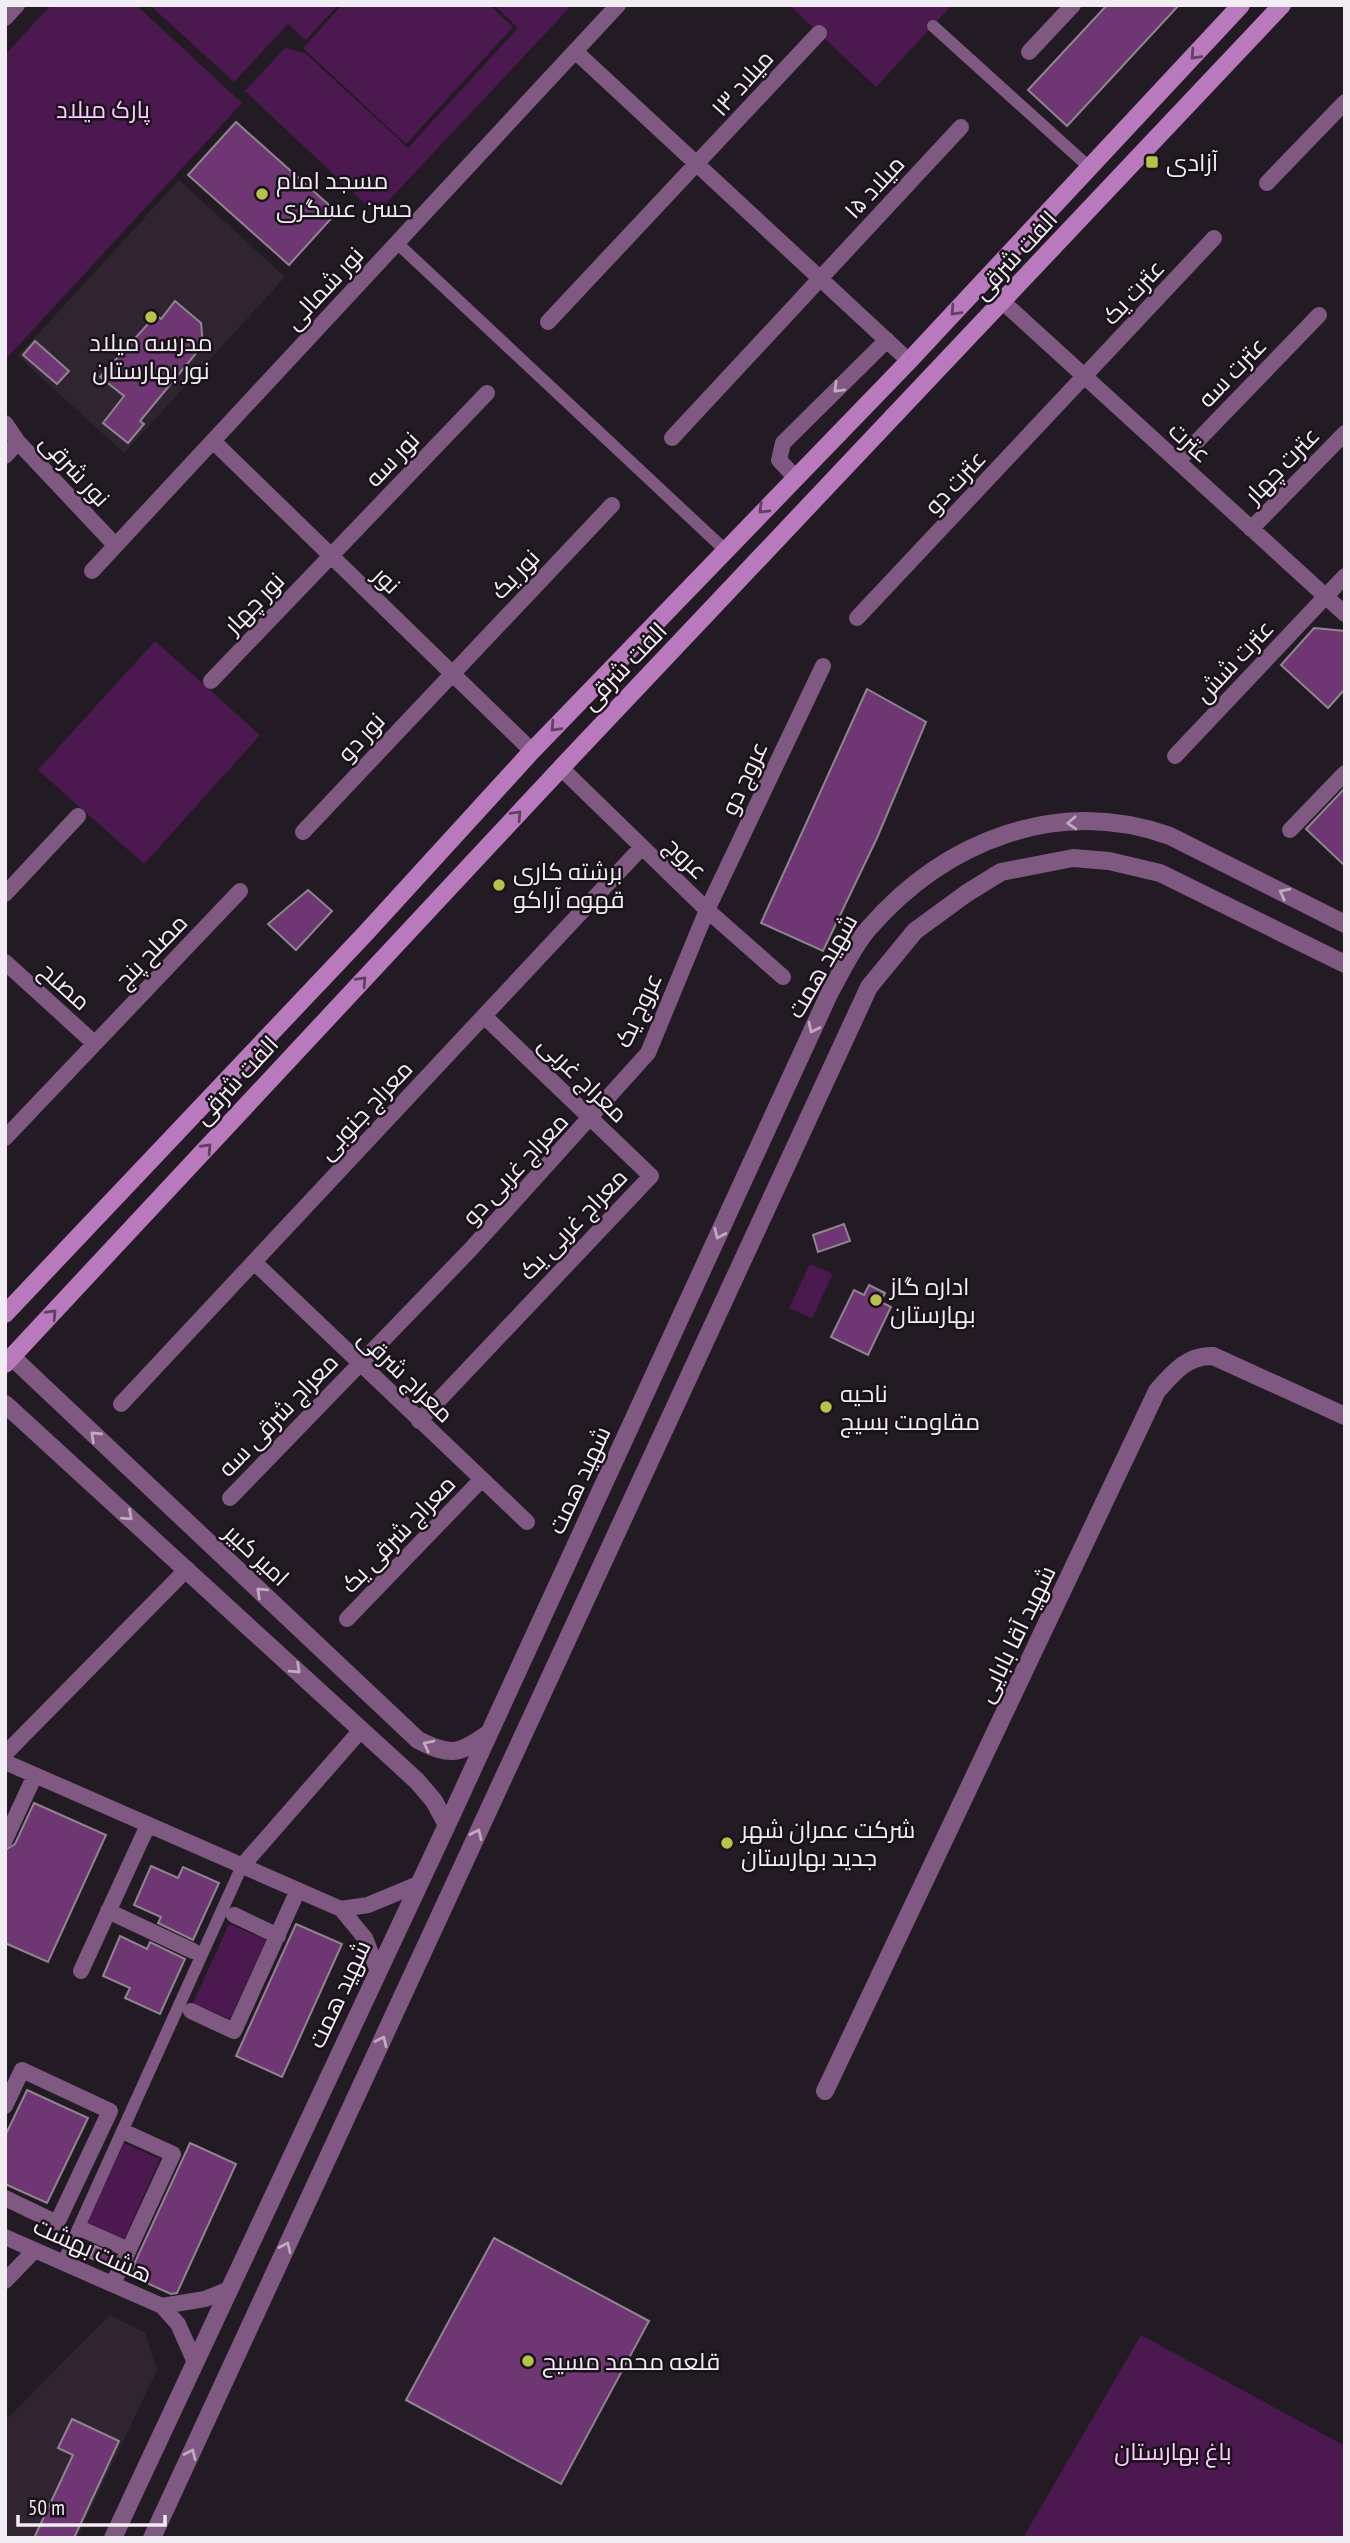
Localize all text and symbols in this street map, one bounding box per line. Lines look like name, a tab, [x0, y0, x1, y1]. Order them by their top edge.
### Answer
street label: میلاد ۱۳	[704, 43, 780, 123]
one-way arrow	[1190, 47, 1203, 60]
park label: پارک میلاد	[56, 94, 151, 126]
place label: آزادی	[1166, 147, 1219, 178]
street label: میلاد ۱۵	[837, 149, 911, 225]
marker: آزادی	[1144, 154, 1160, 170]
place label: مسجد امام حسن عسگری	[276, 165, 412, 224]
marker: مسجد امام حسن عسگری	[254, 186, 270, 202]
street label: الفت شرقی	[966, 204, 1064, 306]
street label: نور شمالی	[278, 240, 370, 336]
street label: عترت یک	[1095, 253, 1171, 331]
one-way arrow	[951, 303, 964, 316]
marker: مدرسه میلاد نور بهارستان	[143, 309, 159, 325]
place label: مدرسه میلاد نور بهارستان	[89, 327, 213, 386]
street label: عترت سه	[1191, 330, 1273, 414]
one-way arrow	[834, 380, 847, 393]
street label: عترت	[1162, 415, 1218, 469]
street label: عترت چهار	[1236, 420, 1327, 512]
street label: نور سه	[358, 425, 426, 493]
street label: نور شرقی	[33, 427, 117, 513]
street label: عترت دو	[917, 443, 993, 521]
one-way arrow	[759, 501, 771, 513]
street label: نور یک	[484, 542, 546, 606]
street label: نور	[365, 558, 407, 600]
street label: نور چهار	[216, 566, 292, 643]
street label: عترت شش	[1188, 613, 1280, 709]
street label: الفت شرقی	[574, 615, 674, 717]
street label: نور دو	[330, 706, 392, 768]
one-way arrow	[551, 719, 563, 732]
street label: عروج دو	[713, 736, 775, 820]
one-way arrow	[509, 810, 522, 823]
one-way arrow	[1066, 815, 1077, 830]
street label: عروج	[657, 830, 714, 887]
place label: برشته کاری قهوه آراکو	[513, 856, 624, 915]
marker: برشته کاری قهوه آراکو	[491, 877, 507, 893]
one-way arrow	[1279, 888, 1291, 902]
street label: مصلح پنج	[108, 907, 195, 996]
street label: شهید همت	[780, 908, 864, 1024]
street label: مصلح	[32, 955, 97, 1018]
street label: عروج یک	[607, 967, 670, 1053]
one-way arrow	[354, 976, 366, 989]
one-way arrow	[808, 1021, 822, 1033]
street label: الفت شرقی	[187, 1029, 285, 1131]
street label: معراج غربی	[531, 1029, 634, 1130]
street label: معراج جنوبی	[311, 1054, 420, 1167]
street label: معراج غربی دو	[455, 1106, 576, 1232]
one-way arrow	[199, 1143, 211, 1156]
street label: معراج غربی یک	[512, 1162, 635, 1287]
one-way arrow	[713, 1227, 727, 1240]
place label: اداره گاز بهارستان	[888, 1271, 976, 1330]
marker: اداره گاز بهارستان	[868, 1292, 884, 1308]
one-way arrow	[44, 1309, 56, 1322]
street label: معراج شرقی	[351, 1323, 460, 1430]
street label: معراج شرقی سه	[211, 1347, 345, 1484]
place label: ناحیه مقاومت بسیج	[840, 1378, 980, 1438]
marker: ناحیه مقاومت بسیج	[818, 1399, 834, 1415]
street label: شهید همت	[541, 1421, 617, 1539]
one-way arrow	[90, 1431, 103, 1444]
street label: معراج شرقی یک	[334, 1469, 463, 1600]
one-way arrow	[120, 1507, 133, 1520]
street label: امیر کبیر	[217, 1516, 296, 1593]
street label: شهید آقا بابایی	[970, 1560, 1062, 1708]
one-way arrow	[256, 1587, 269, 1600]
one-way arrow	[288, 1661, 301, 1674]
one-way arrow	[423, 1739, 435, 1753]
place label: شرکت عمران شهر جدید بهارستان	[739, 1814, 915, 1873]
one-way arrow	[469, 1829, 483, 1841]
marker: شرکت عمران شهر جدید بهارستان	[719, 1835, 735, 1851]
street label: شهید همت	[301, 1935, 377, 2053]
one-way arrow	[374, 2036, 388, 2048]
street label: هشت بهشت	[29, 2210, 157, 2290]
one-way arrow	[278, 2242, 292, 2254]
place label: قلعه محمد مسیح	[542, 2346, 720, 2378]
marker: قلعه محمد مسیح	[520, 2353, 536, 2369]
park label: باغ بهارستان	[1114, 2436, 1232, 2468]
one-way arrow	[183, 2448, 197, 2461]
scale bar	[18, 2484, 164, 2528]
text: 50 m	[28, 2494, 65, 2521]

